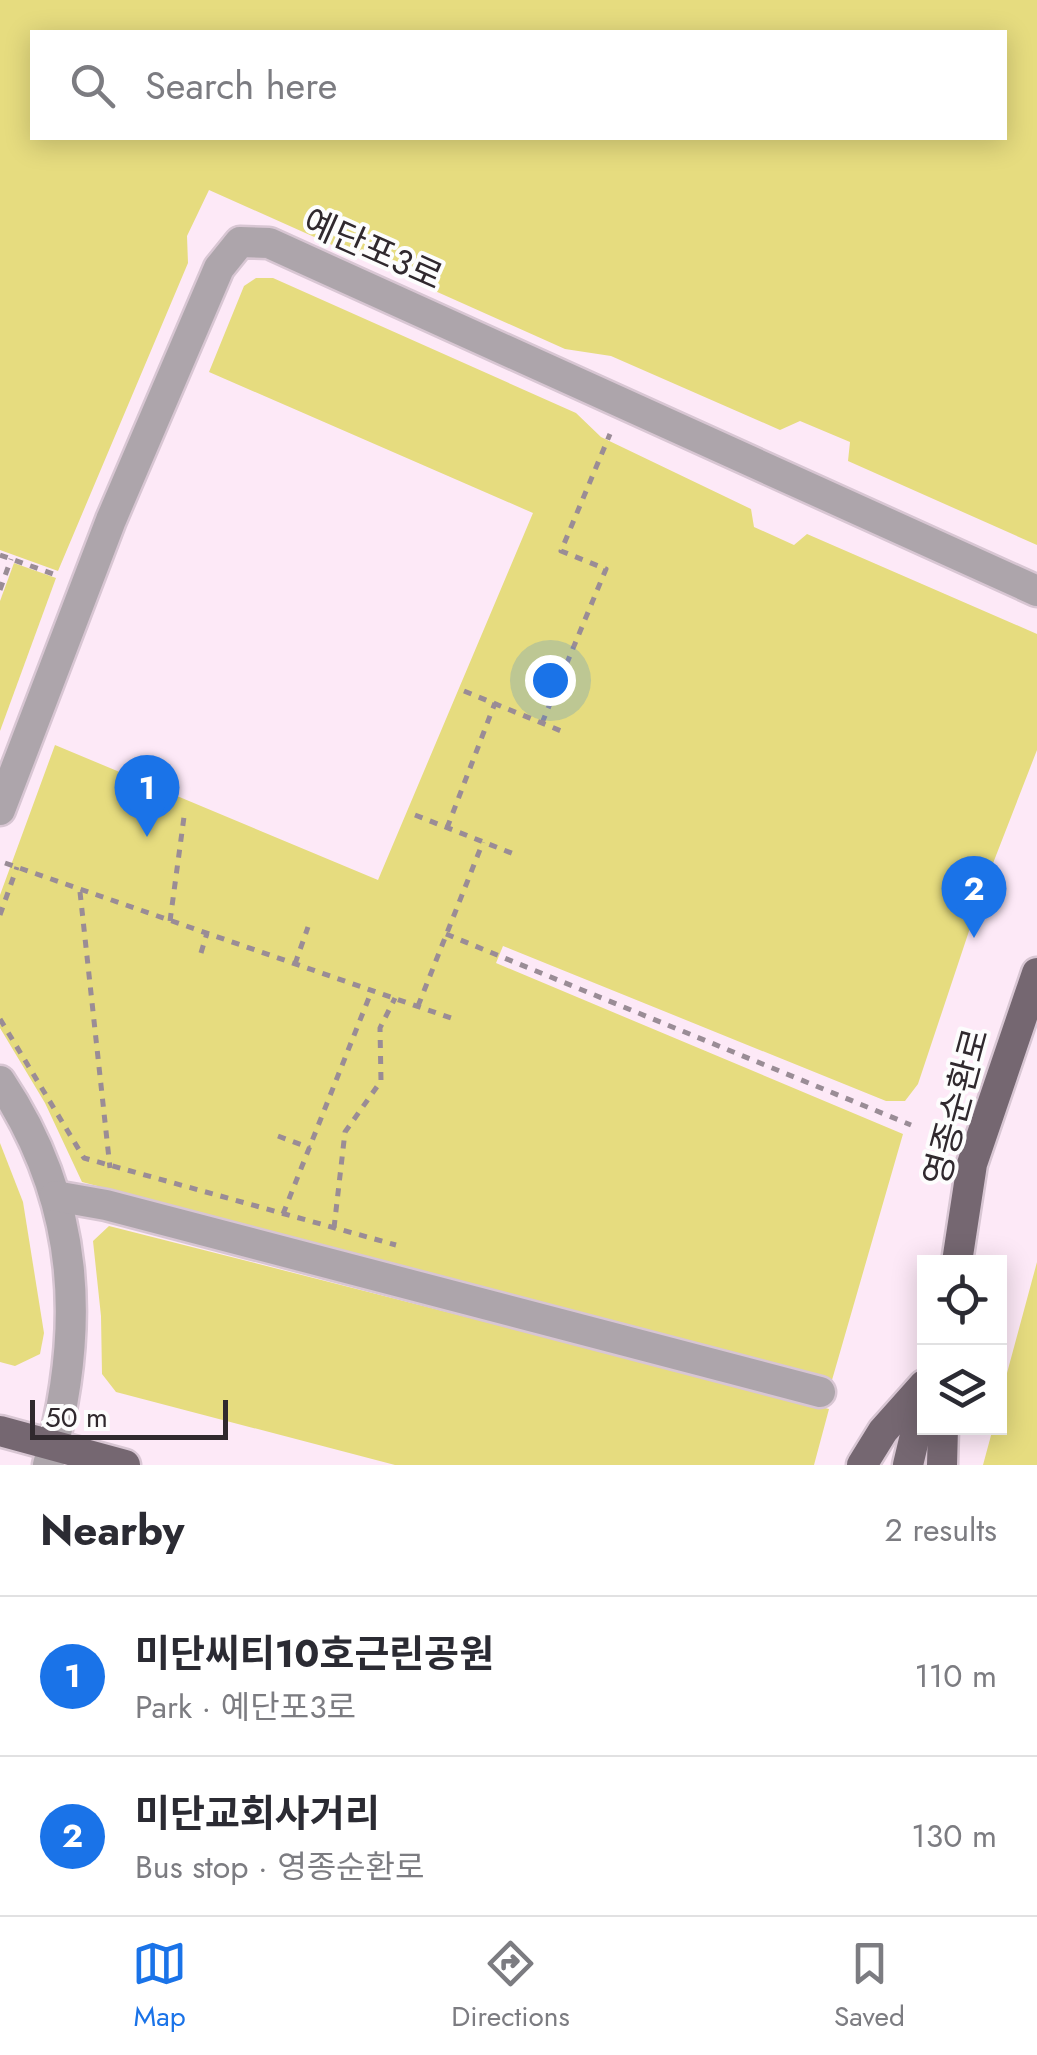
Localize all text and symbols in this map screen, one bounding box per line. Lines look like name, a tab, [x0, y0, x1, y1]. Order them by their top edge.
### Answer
search box	[30, 30, 1007, 140]
icon: search	[65, 58, 120, 113]
text: Search here	[145, 58, 337, 113]
street label: 예단포3로	[295, 196, 451, 302]
your location	[525, 655, 576, 706]
pin: 1	[114, 754, 180, 837]
pin: 2	[942, 856, 1006, 938]
street label: 영종순환로	[911, 1023, 1001, 1191]
map controls	[917, 1255, 1007, 1435]
button: locate	[917, 1255, 1007, 1345]
button: layers	[917, 1345, 1007, 1435]
scale bar	[30, 1395, 228, 1440]
text: 50 m	[45, 1397, 108, 1438]
text: Nearby	[40, 1500, 184, 1561]
text: 2 results	[885, 1507, 997, 1553]
text: 미단씨티10호근린공원	[135, 1626, 494, 1681]
text: 1	[64, 1653, 81, 1699]
text: 110 m	[914, 1653, 997, 1699]
text: Park · 예단포3로	[135, 1684, 356, 1730]
text: 미단교회사거리	[135, 1786, 380, 1841]
text: 2	[62, 1813, 83, 1859]
text: 130 m	[911, 1813, 997, 1859]
text: Bus stop · 영종순환로	[135, 1844, 424, 1890]
tab: Map	[132, 1936, 187, 2037]
tab: Directions	[451, 1936, 570, 2037]
tab: Saved	[834, 1936, 905, 2037]

